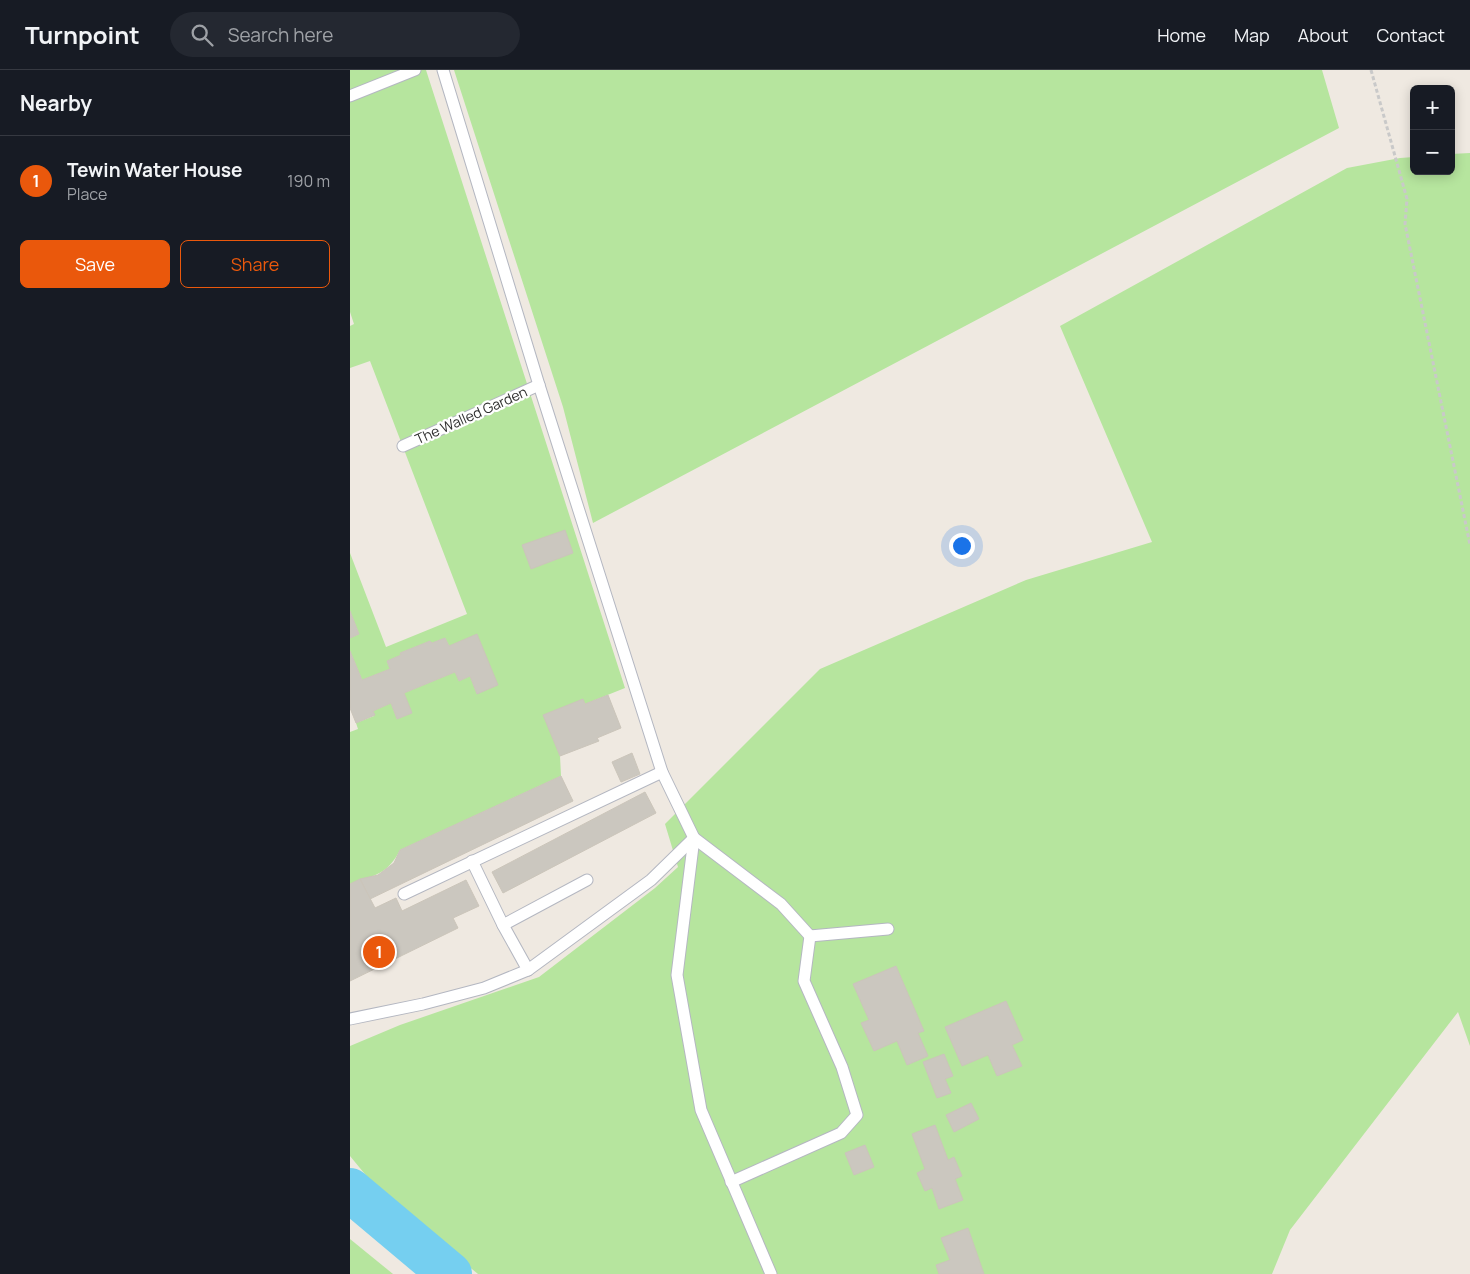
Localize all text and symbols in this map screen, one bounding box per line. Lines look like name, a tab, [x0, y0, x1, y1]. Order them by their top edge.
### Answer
search box	[170, 12, 520, 57]
text: Turnpoint	[25, 18, 140, 51]
icon: search	[188, 21, 216, 49]
text: Search here	[228, 22, 333, 48]
text: Home	[1157, 23, 1206, 47]
text: Map	[1234, 23, 1270, 47]
text: About	[1298, 23, 1348, 47]
text: Contact	[1376, 23, 1445, 47]
map controls	[1410, 85, 1455, 175]
button: +	[1410, 85, 1455, 130]
text: Nearby	[20, 89, 92, 117]
button: −	[1410, 130, 1455, 175]
text: Tewin Water House	[67, 157, 243, 183]
text: 1	[32, 170, 40, 192]
text: 190 m	[287, 170, 330, 192]
text: Place	[67, 183, 107, 205]
button: Save	[20, 240, 170, 288]
button: Share	[180, 240, 330, 288]
street label: The Walled Garden	[412, 382, 530, 448]
your location	[949, 533, 975, 559]
pin: 1	[363, 933, 395, 971]

